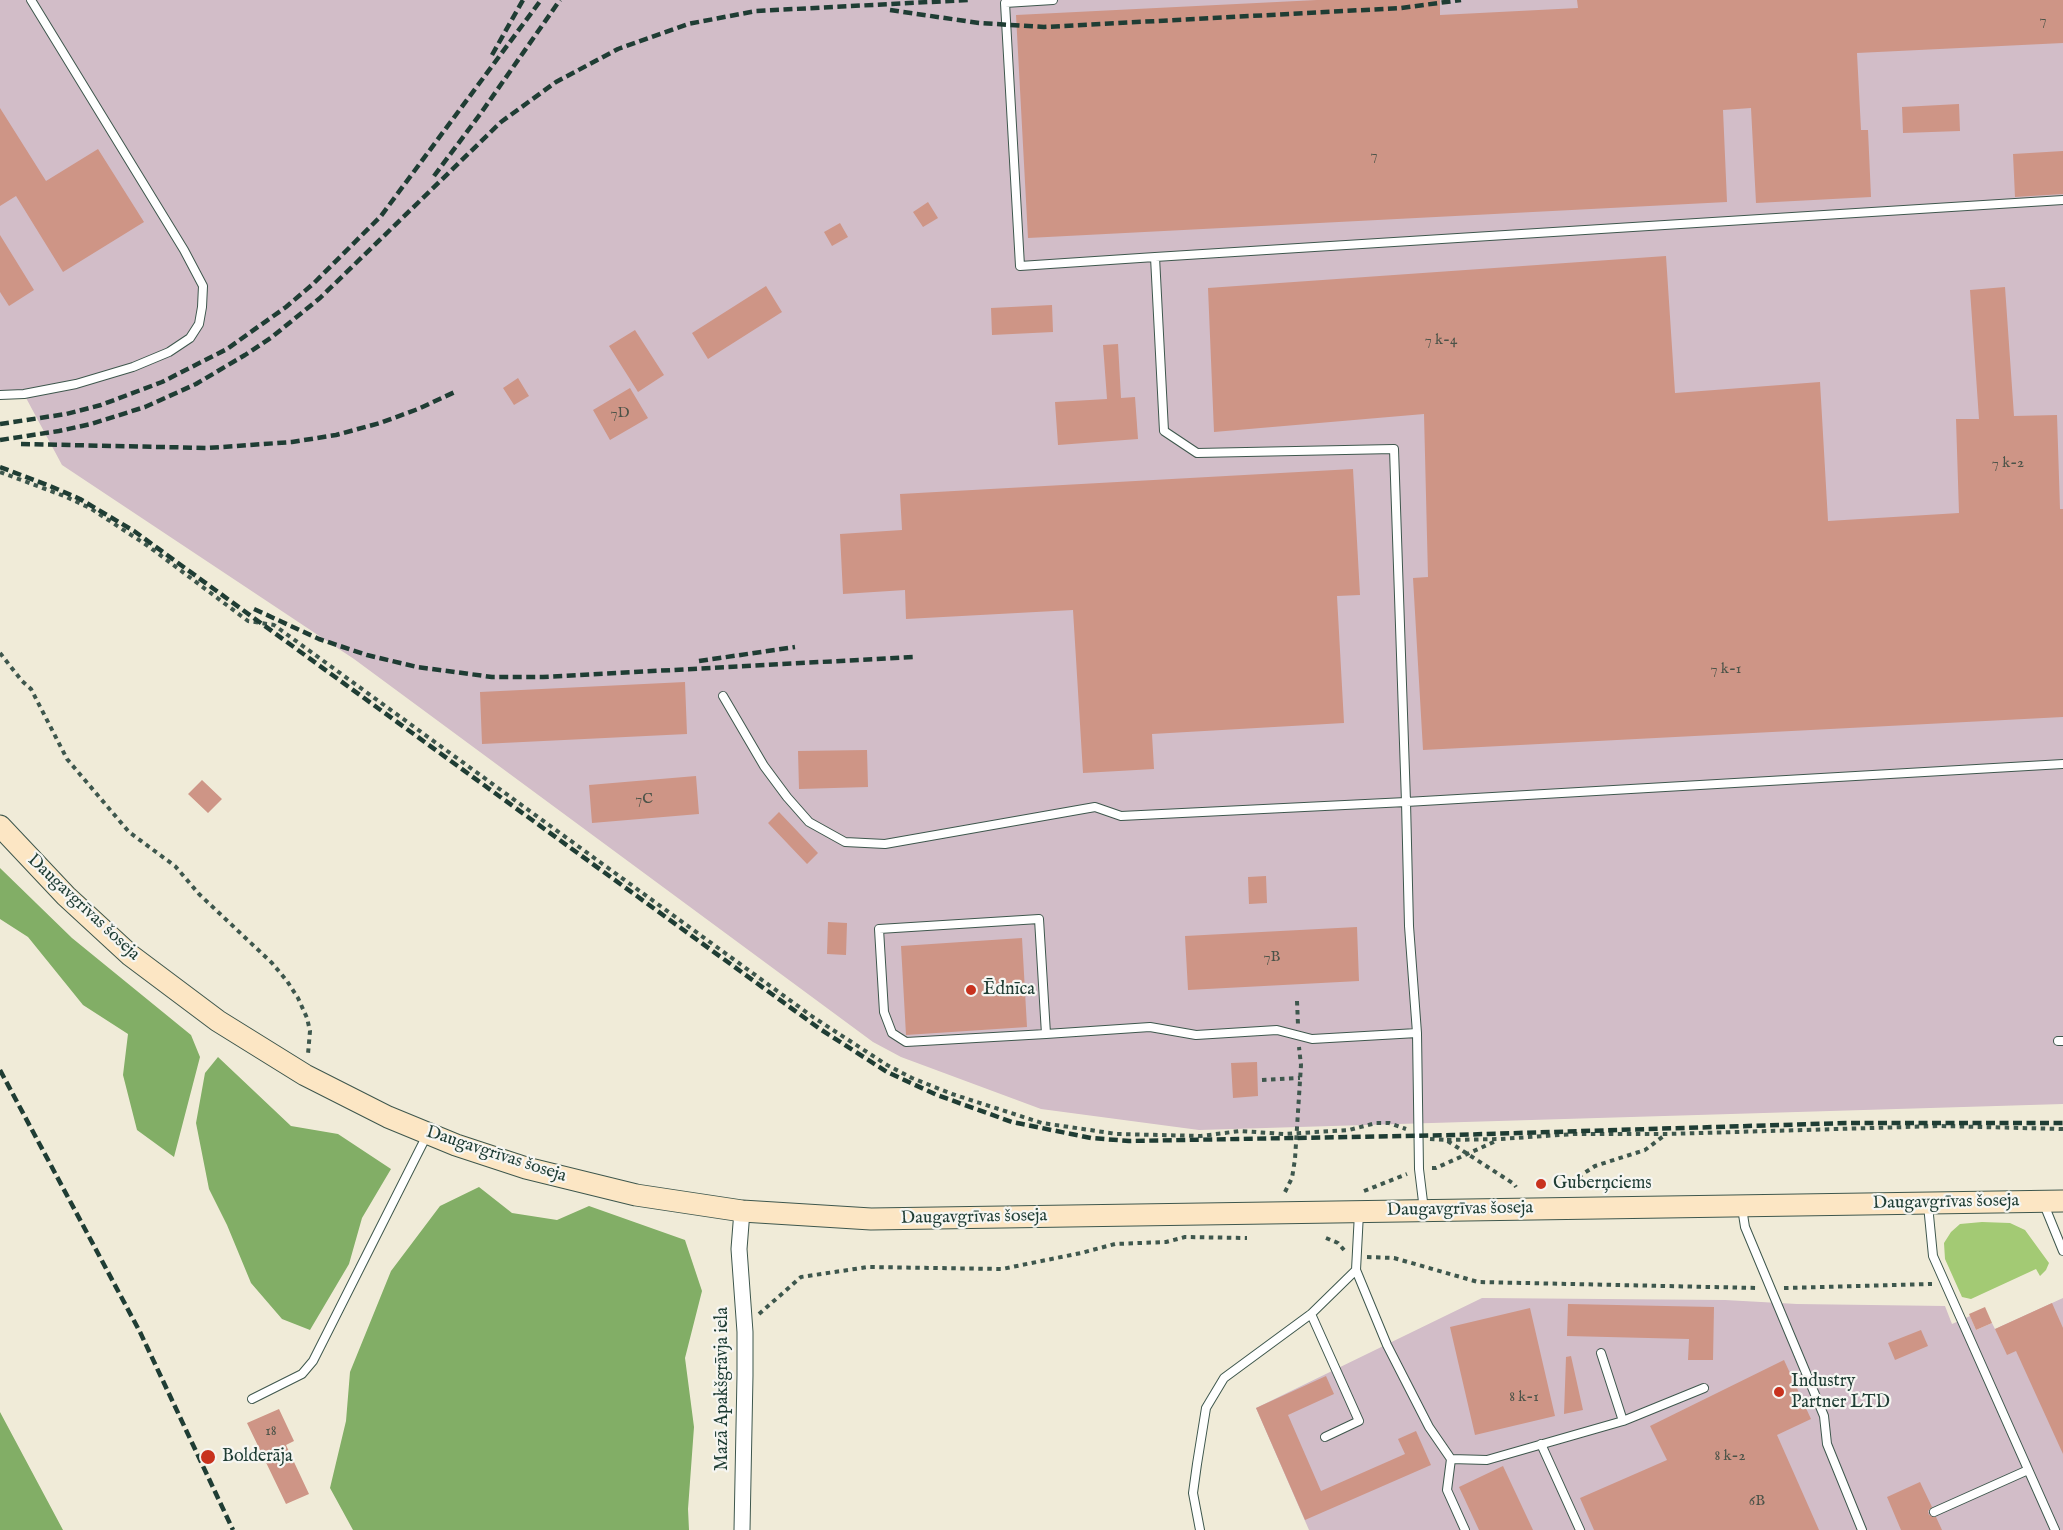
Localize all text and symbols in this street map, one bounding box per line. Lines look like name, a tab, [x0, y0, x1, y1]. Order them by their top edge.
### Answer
house number: 7	[2039, 12, 2047, 30]
house number: 7	[1370, 147, 1378, 165]
house number: 7 k-4	[1425, 332, 1457, 350]
house number: 7D	[610, 405, 630, 423]
house number: 7 k-2	[1992, 455, 2024, 473]
house number: 7 k-1	[1711, 661, 1741, 679]
house number: 7C	[635, 791, 653, 809]
street label: Daugavgrīvas šoseja	[22, 850, 144, 966]
house number: 7B	[1264, 949, 1280, 967]
place label: Ēdnīca	[983, 979, 1035, 1001]
marker: Ēdnīca	[964, 983, 978, 997]
street label: Daugavgrīvas šoseja	[423, 1122, 569, 1188]
place label: Guberņciems	[1553, 1173, 1652, 1195]
marker: Guberņciems	[1534, 1177, 1548, 1191]
street label: Daugavgrīvas šoseja	[1873, 1191, 2019, 1215]
street label: Daugavgrīvas šoseja	[1387, 1198, 1533, 1222]
street label: Daugavgrīvas šoseja	[901, 1206, 1047, 1230]
street label: Mazā Apakšgrāvja iela	[712, 1307, 734, 1471]
place label: Industry Partner LTD	[1791, 1371, 1890, 1414]
marker: Industry Partner LTD	[1772, 1385, 1786, 1399]
house number: 8 k-1	[1509, 1389, 1539, 1407]
house number: 18	[265, 1423, 277, 1441]
place label: Bolderāja	[222, 1446, 293, 1468]
marker: Bolderāja	[199, 1448, 217, 1466]
house number: 8 k-2	[1714, 1448, 1746, 1466]
house number: 6B	[1749, 1493, 1765, 1511]

